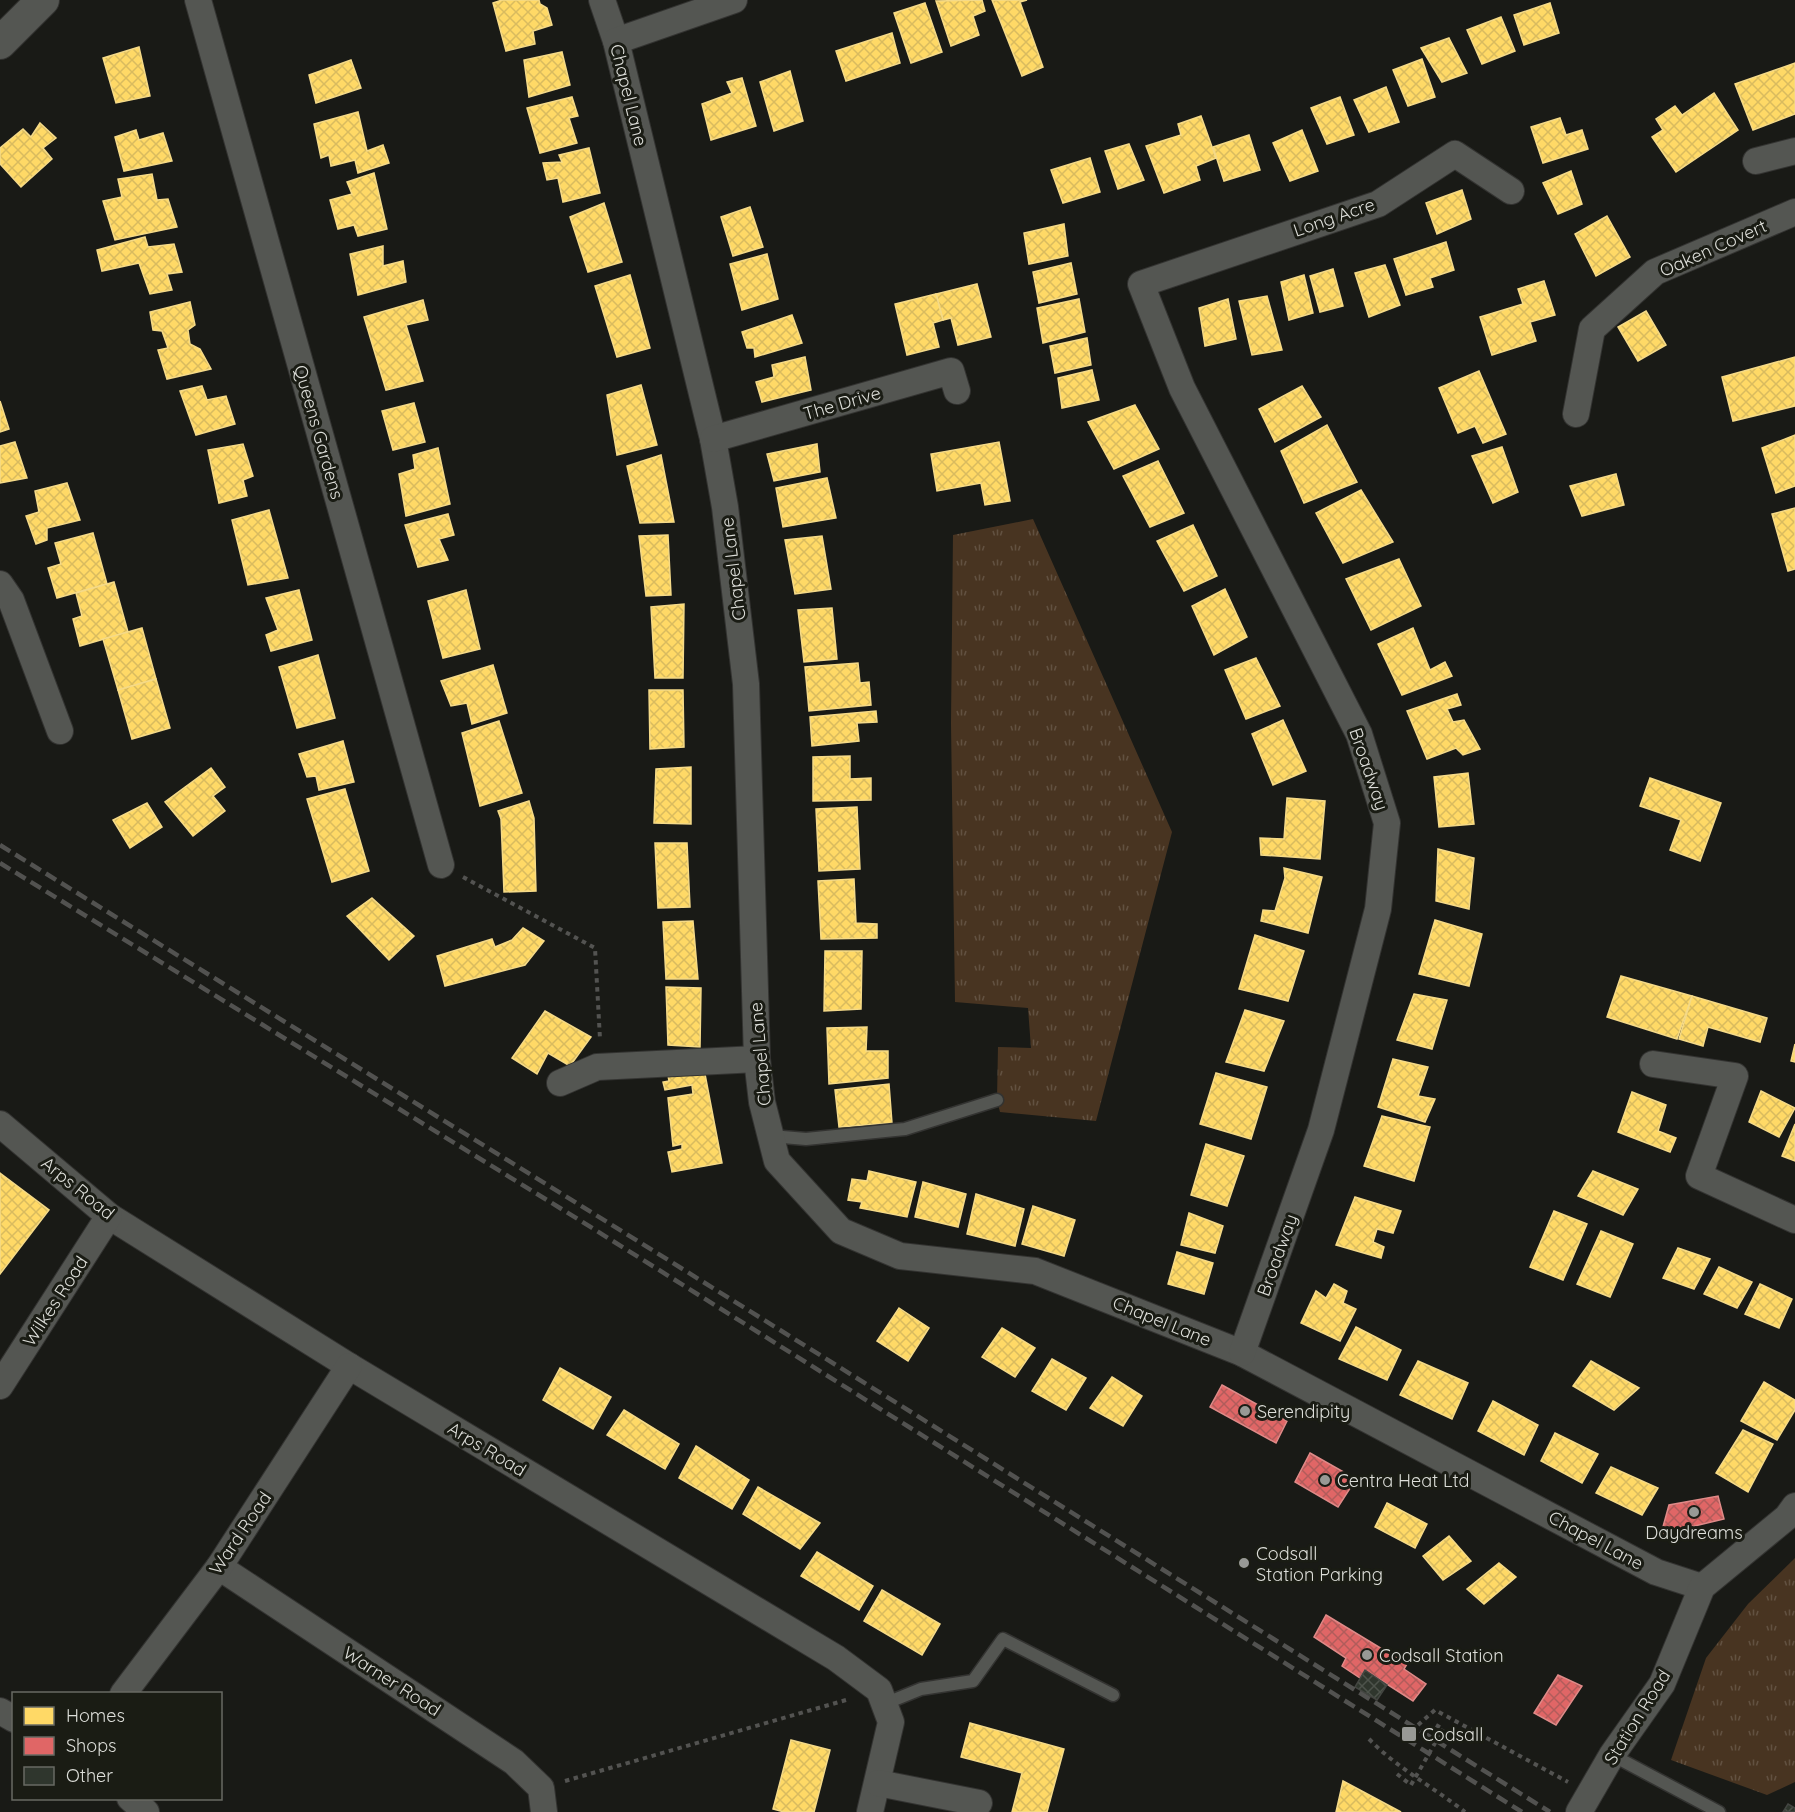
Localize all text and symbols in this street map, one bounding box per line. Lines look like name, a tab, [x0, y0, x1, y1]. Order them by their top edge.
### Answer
street label: Chapel Lane	[605, 42, 653, 148]
street label: Long Acre	[1290, 192, 1378, 242]
street label: Oaken Covert	[1656, 214, 1770, 282]
street label: Queens Gardens	[289, 362, 349, 502]
street label: The Drive	[801, 381, 883, 425]
street label: Chapel Lane	[715, 516, 751, 622]
street label: Broadway	[1344, 725, 1394, 813]
street label: Chapel Lane	[744, 1001, 776, 1107]
street label: Arps Road	[37, 1152, 119, 1224]
street label: Broadway	[1252, 1211, 1302, 1299]
street label: Wilkes Road	[17, 1252, 93, 1350]
street label: Chapel Lane	[1109, 1291, 1215, 1351]
place label: Serendipity	[1257, 1400, 1350, 1423]
marker: Serendipity	[1238, 1404, 1252, 1418]
street label: Arps Road	[444, 1417, 530, 1481]
place label: Centra Heat Ltd	[1337, 1469, 1470, 1492]
marker: Centra Heat Ltd	[1318, 1473, 1332, 1487]
street label: Ward Road	[204, 1487, 276, 1579]
street label: Chapel Lane	[1545, 1505, 1647, 1575]
marker: Daydreams	[1687, 1505, 1701, 1519]
place label: Daydreams	[1645, 1521, 1743, 1544]
place label: Codsall Station Parking	[1256, 1542, 1383, 1586]
marker: Codsall Station Parking	[1237, 1556, 1251, 1570]
street label: Warner Road	[339, 1641, 445, 1721]
place label: Codsall Station	[1379, 1644, 1504, 1667]
marker: Codsall Station	[1360, 1648, 1374, 1662]
street label: Station Road	[1599, 1665, 1675, 1769]
legend	[12, 1692, 222, 1800]
text: Homes	[66, 1704, 125, 1727]
place label: Codsall	[1422, 1723, 1483, 1746]
marker: Codsall	[1400, 1725, 1418, 1743]
text: Shops	[66, 1734, 117, 1757]
text: Other	[66, 1764, 113, 1787]

